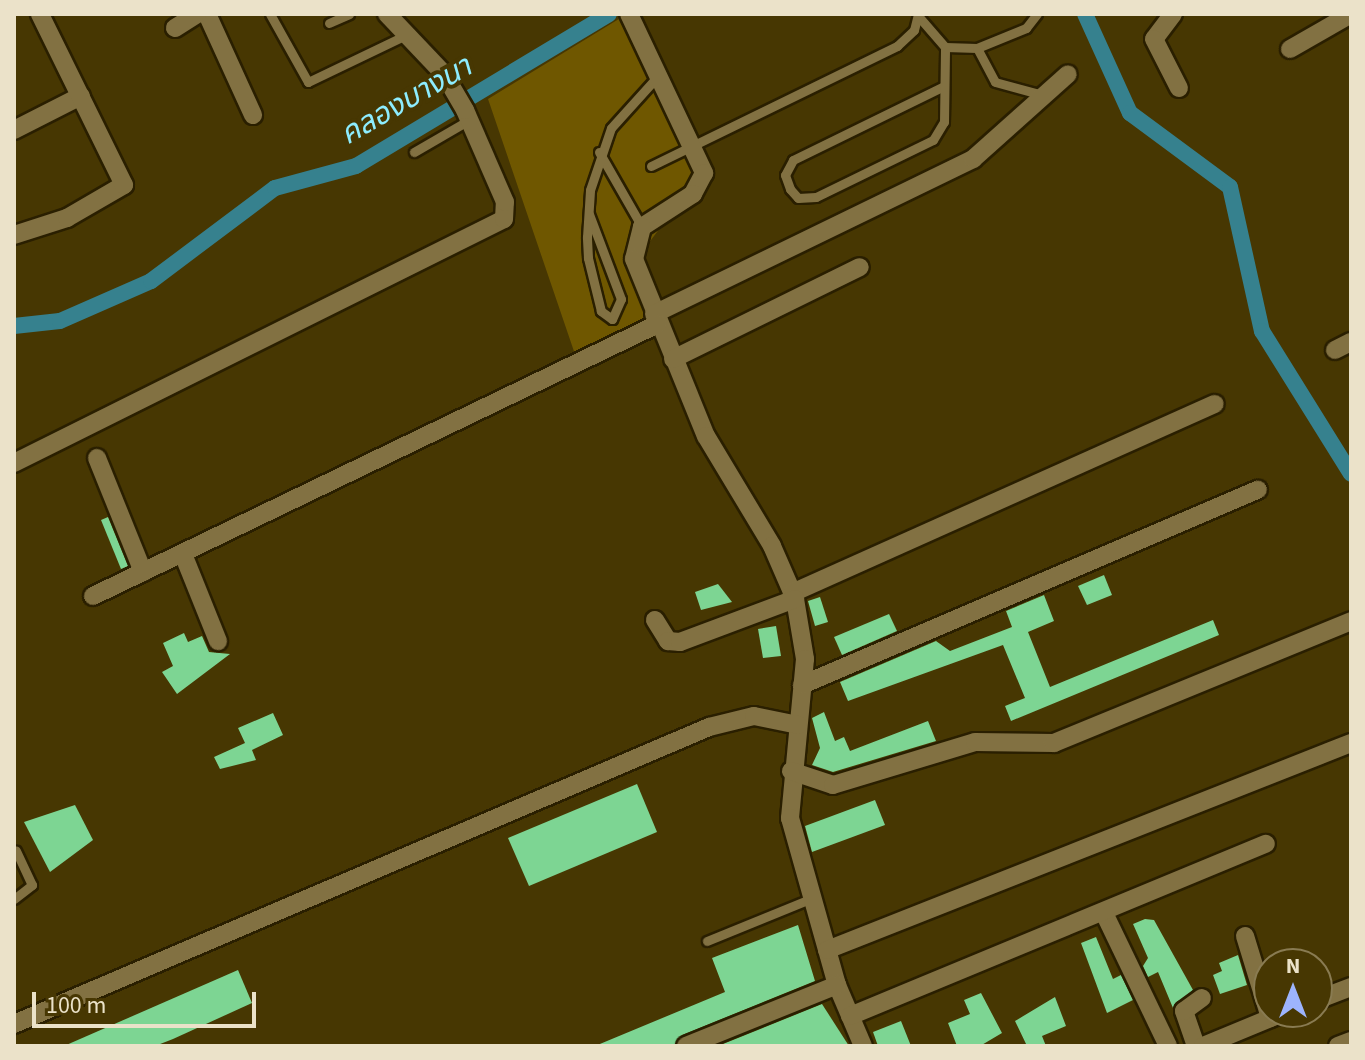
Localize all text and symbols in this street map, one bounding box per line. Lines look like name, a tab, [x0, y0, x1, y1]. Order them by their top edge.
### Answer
water label: คลองบางนา	[334, 49, 478, 153]
north arrow	[1253, 948, 1333, 1028]
text: N	[1286, 950, 1300, 982]
scale bar	[36, 976, 260, 1026]
text: 100 m	[46, 988, 106, 1023]

